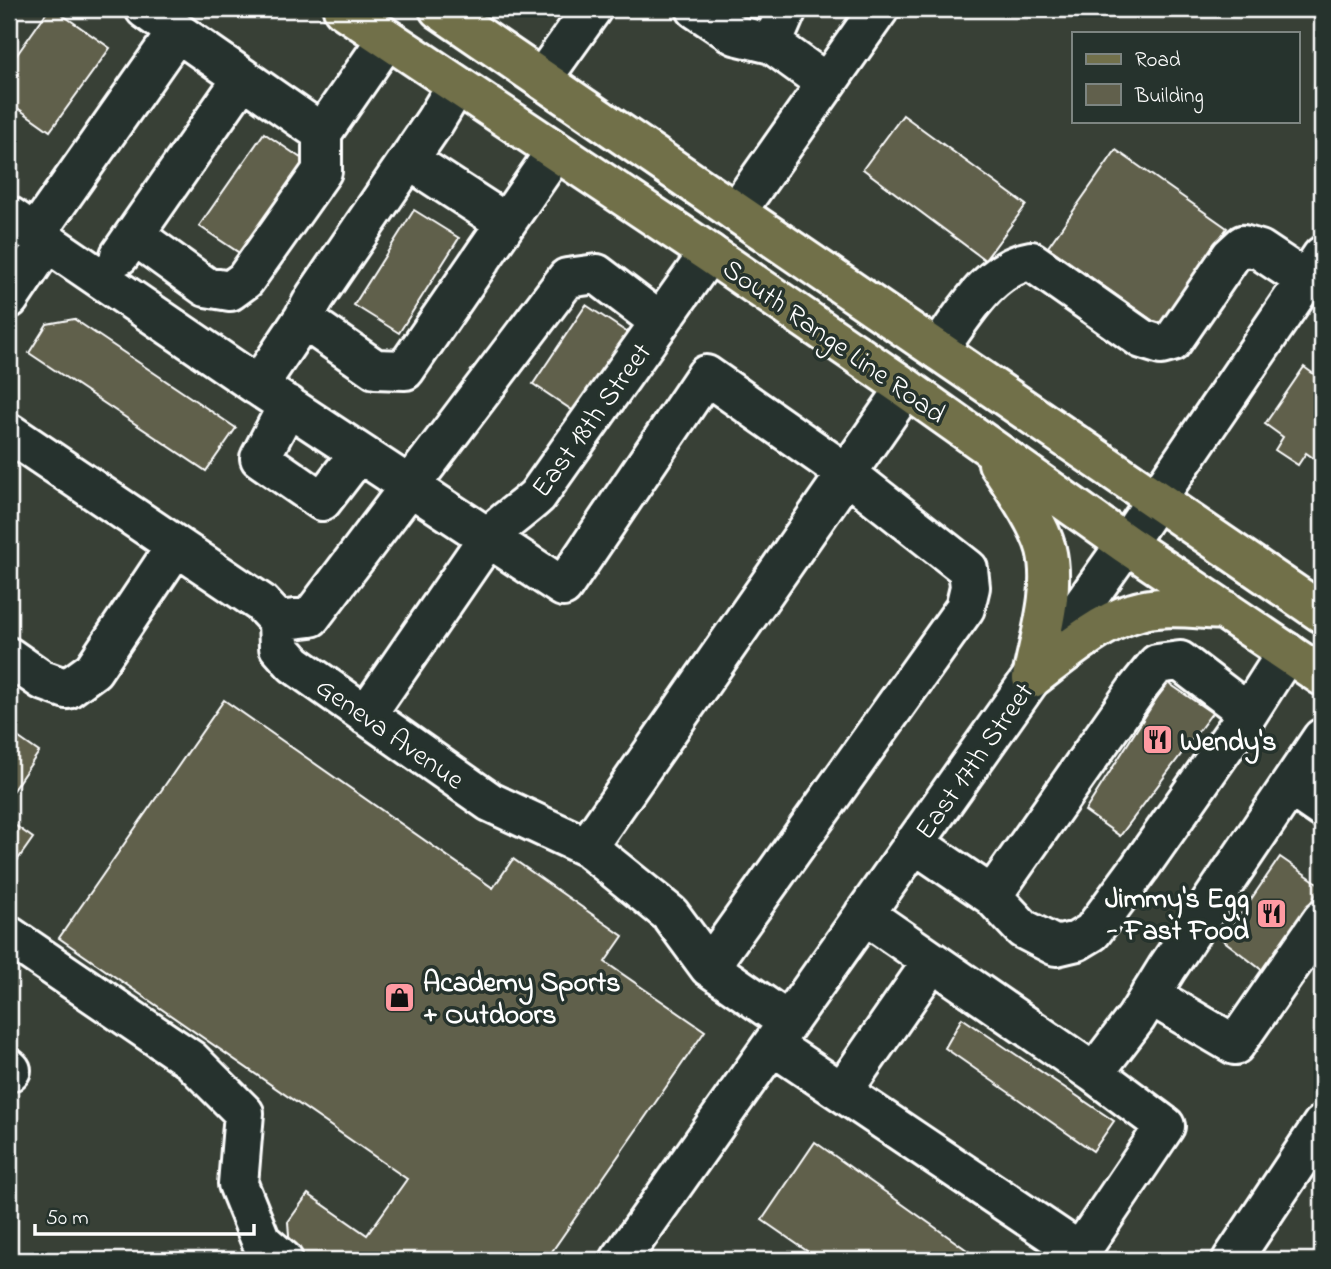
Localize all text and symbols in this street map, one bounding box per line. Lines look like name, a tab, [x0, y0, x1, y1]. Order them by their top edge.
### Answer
legend	[1072, 32, 1300, 122]
text: Road	[1135, 46, 1181, 76]
text: Building	[1134, 82, 1204, 114]
street label: South Range Line Road	[713, 250, 953, 436]
street label: East 18th Street	[523, 335, 663, 507]
street label: Geneva Avenue	[306, 668, 472, 802]
street label: East 17th Street	[906, 675, 1045, 849]
restaurant icon: Wendy's	[1140, 723, 1174, 757]
place label: Wendy's	[1180, 723, 1277, 764]
place label: Jimmy's Egg - Fast Food	[1105, 880, 1249, 953]
restaurant icon: Jimmy's Egg - Fast Food	[1255, 896, 1289, 930]
place label: Academy Sports + Outdoors	[423, 964, 621, 1037]
shop icon: Academy Sports + Outdoors	[383, 980, 417, 1014]
scale bar	[35, 1192, 254, 1236]
text: 50 m	[46, 1204, 89, 1234]

